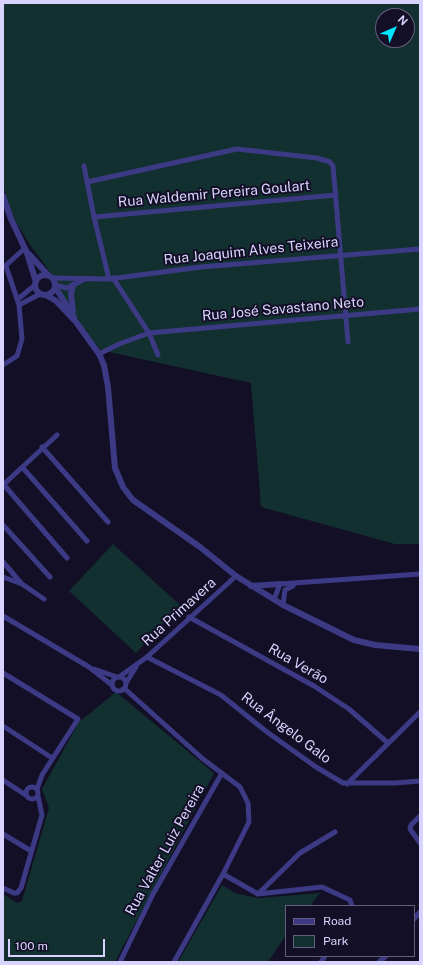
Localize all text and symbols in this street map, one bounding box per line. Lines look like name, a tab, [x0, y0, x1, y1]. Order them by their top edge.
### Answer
north arrow	[375, 8, 415, 48]
text: N	[395, 13, 410, 28]
street label: Rua Waldemir Pereira Goulart	[117, 177, 311, 211]
street label: Rua Joaquim Alves Teixeira	[163, 233, 339, 269]
street label: Rua José Savastano Neto	[201, 294, 365, 324]
street label: Rua Primavera	[138, 574, 220, 650]
street label: Rua Verão	[265, 640, 331, 688]
street label: Rua Ângelo Galo	[238, 689, 334, 767]
street label: Rua Valter Luiz Pereira	[122, 781, 208, 919]
legend	[285, 905, 415, 957]
text: Road	[323, 914, 351, 928]
scale bar	[10, 931, 107, 957]
text: Park	[323, 934, 349, 948]
text: 100 m	[15, 939, 48, 953]

